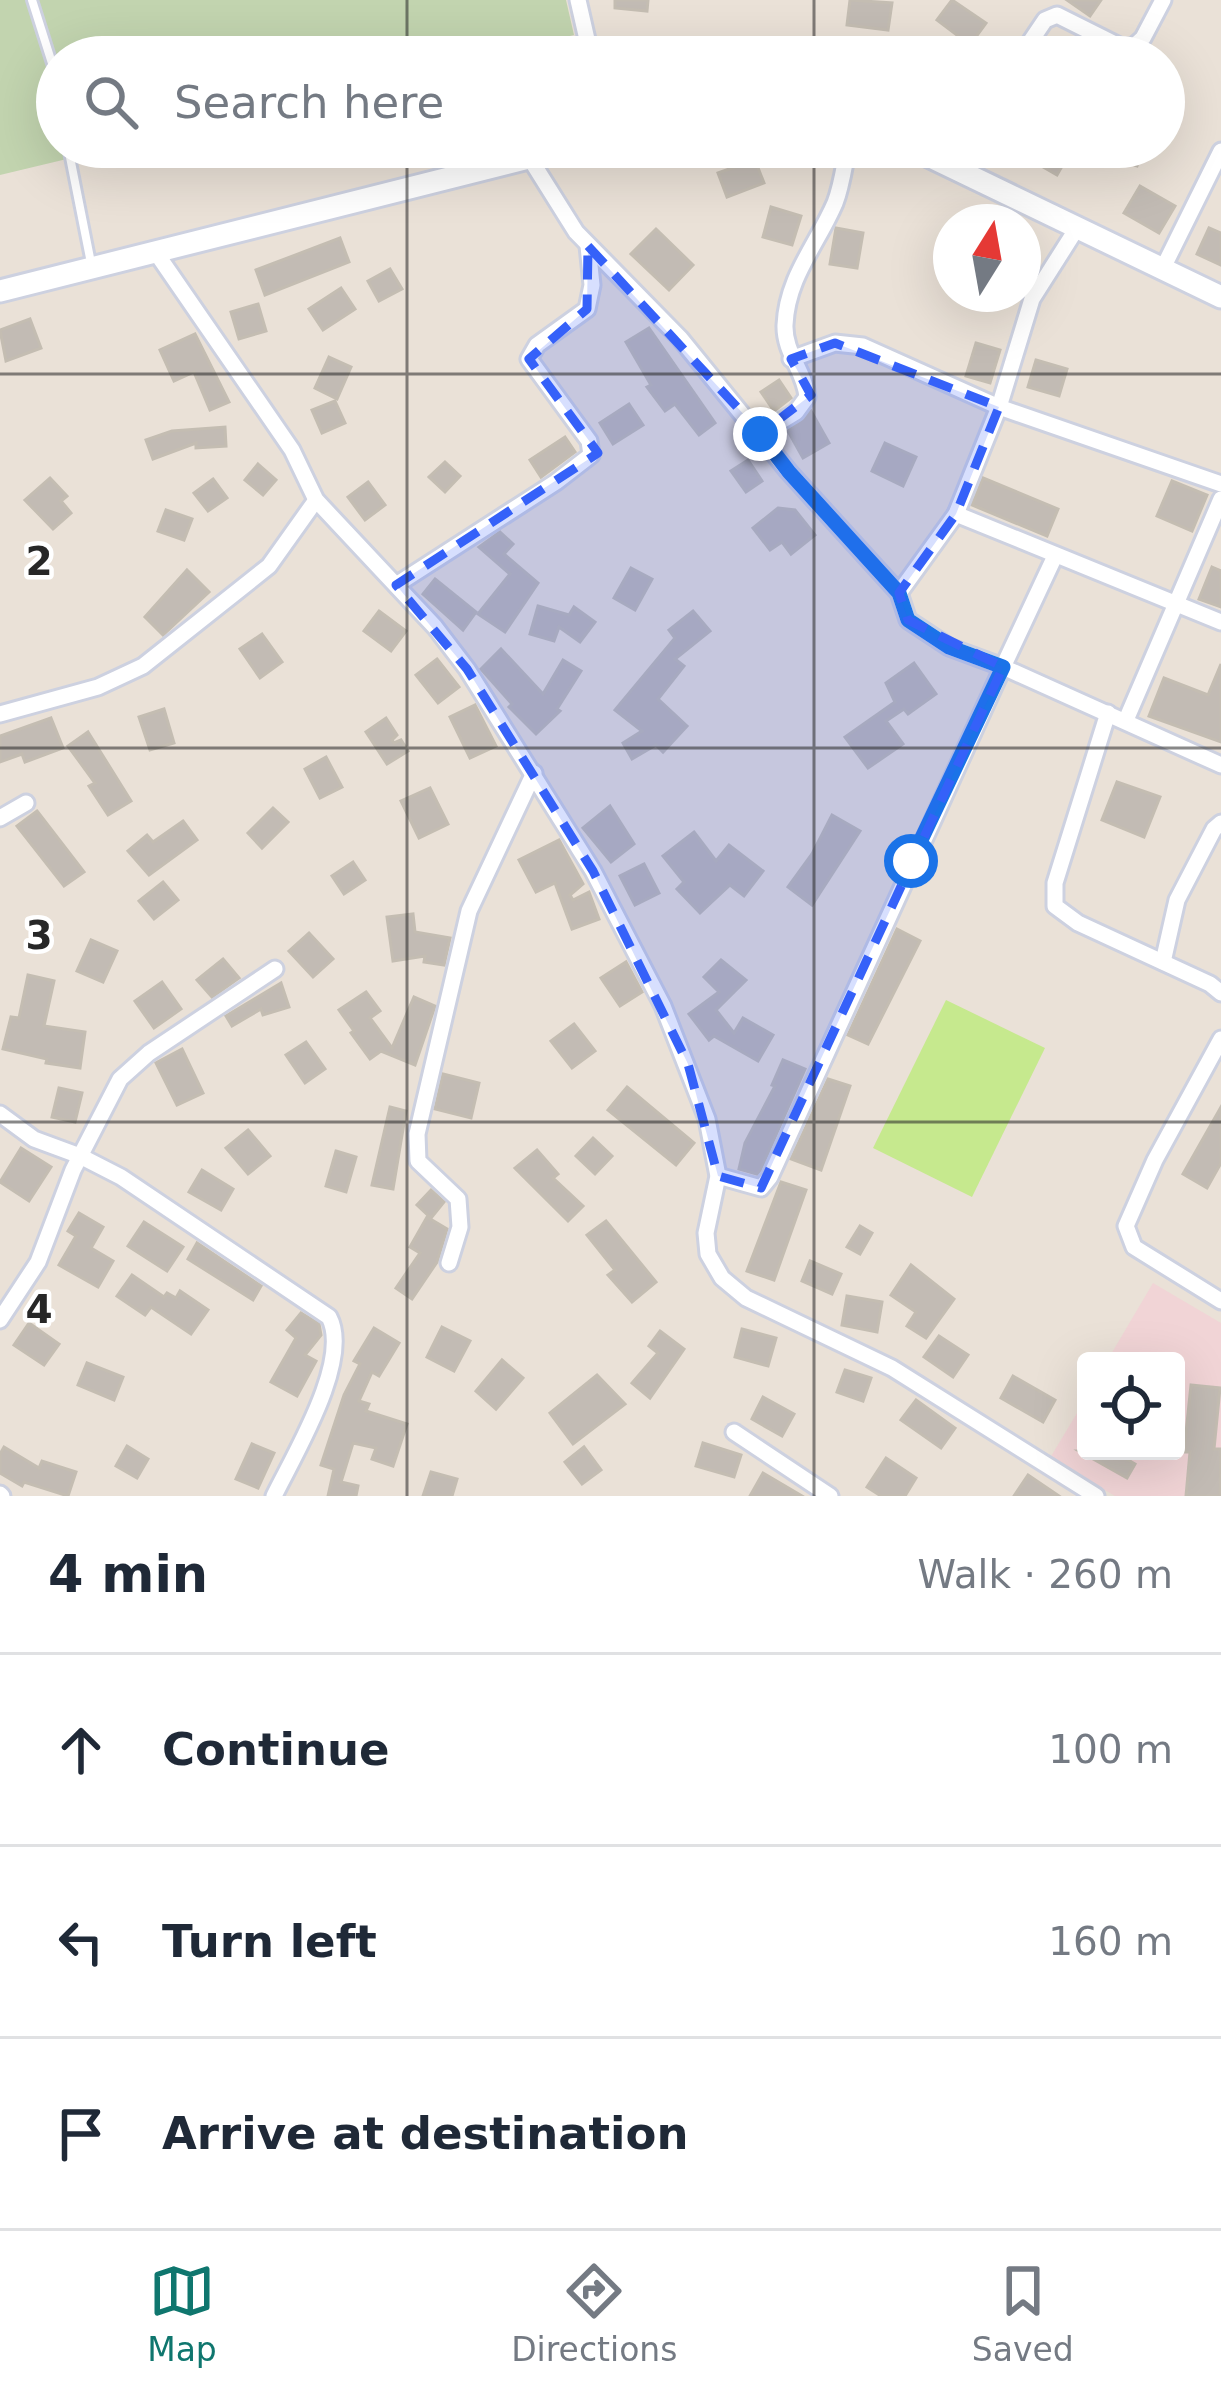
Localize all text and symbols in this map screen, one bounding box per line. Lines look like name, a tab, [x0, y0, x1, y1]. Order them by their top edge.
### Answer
search box	[36, 36, 1185, 168]
icon: search	[78, 69, 144, 135]
text: Search here	[174, 76, 444, 129]
north arrow	[933, 204, 1041, 312]
route end	[733, 407, 787, 461]
text: 2	[25, 539, 53, 584]
route start	[884, 834, 938, 888]
text: 3	[25, 913, 53, 958]
text: 4	[25, 1287, 53, 1332]
map controls	[1077, 1352, 1185, 1460]
button: locate	[1077, 1352, 1185, 1460]
text: 4 min	[48, 1545, 208, 1604]
text: Walk · 260 m	[918, 1552, 1173, 1597]
icon: ahead	[48, 1717, 114, 1783]
text: Continue	[162, 1723, 390, 1776]
text: 100 m	[1048, 1727, 1173, 1772]
icon: left	[48, 1909, 114, 1975]
text: Turn left	[162, 1915, 377, 1968]
text: 160 m	[1048, 1919, 1173, 1964]
icon: arrive	[48, 2101, 114, 2167]
text: Arrive at destination	[162, 2107, 688, 2160]
tab: Map	[147, 2258, 217, 2369]
tab: Directions	[511, 2258, 677, 2369]
tab: Saved	[972, 2258, 1074, 2369]

